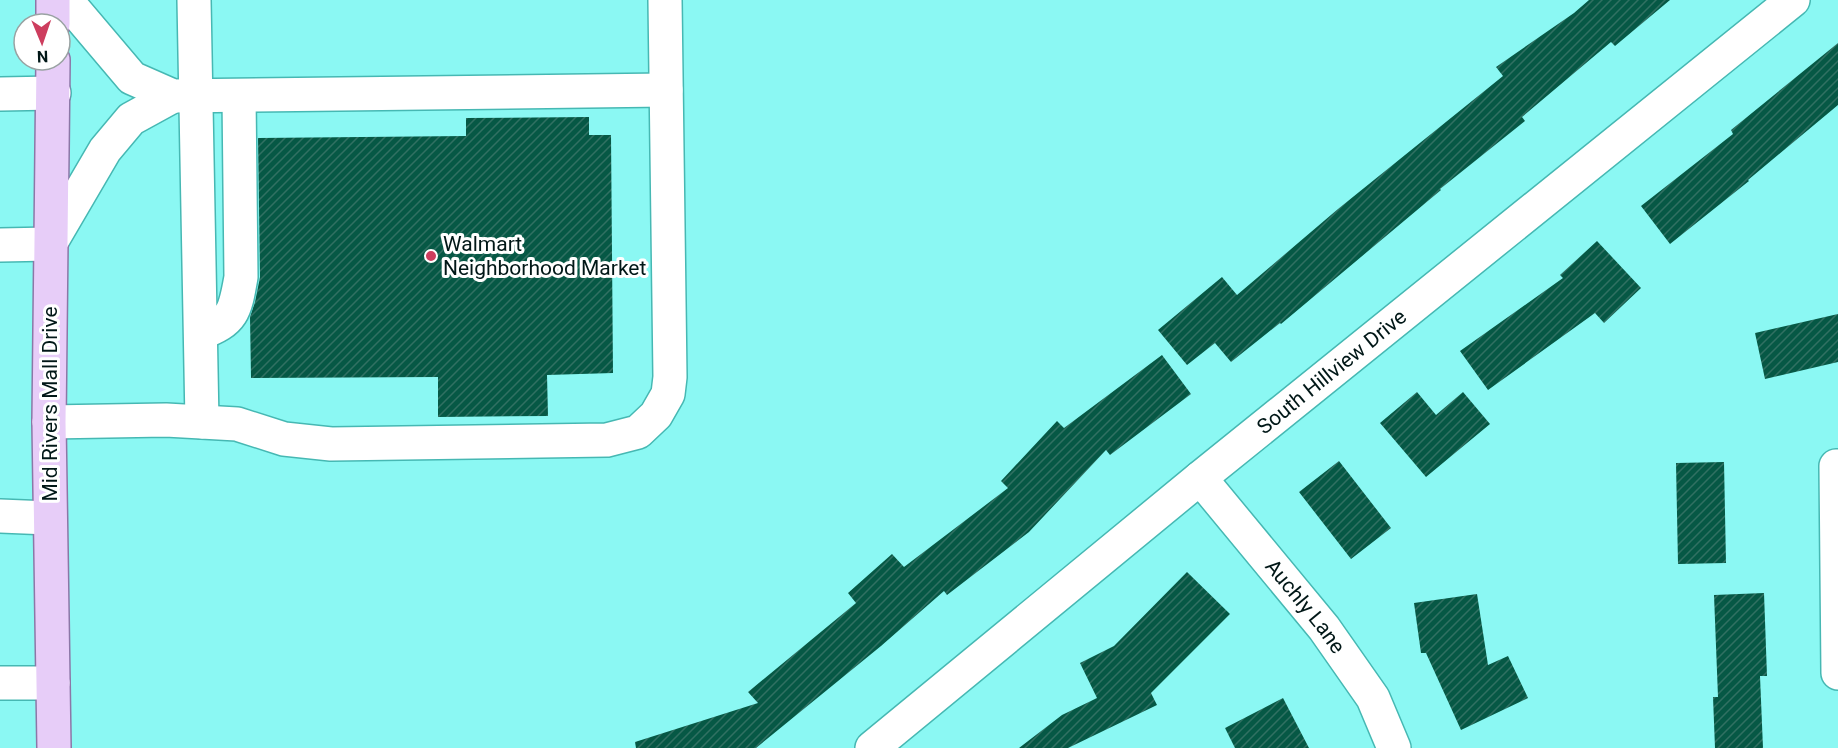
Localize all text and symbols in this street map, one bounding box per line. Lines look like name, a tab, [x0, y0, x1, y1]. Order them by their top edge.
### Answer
north arrow	[12, 12, 72, 72]
text: N	[37, 47, 48, 66]
place label: Walmart Neighborhood Market	[443, 232, 646, 280]
marker: Walmart Neighborhood Market	[424, 249, 438, 263]
street label: South Hillview Drive	[1252, 305, 1411, 439]
street label: Mid Rivers Mall Drive	[38, 306, 62, 502]
street label: Auchly Lane	[1260, 555, 1350, 658]

